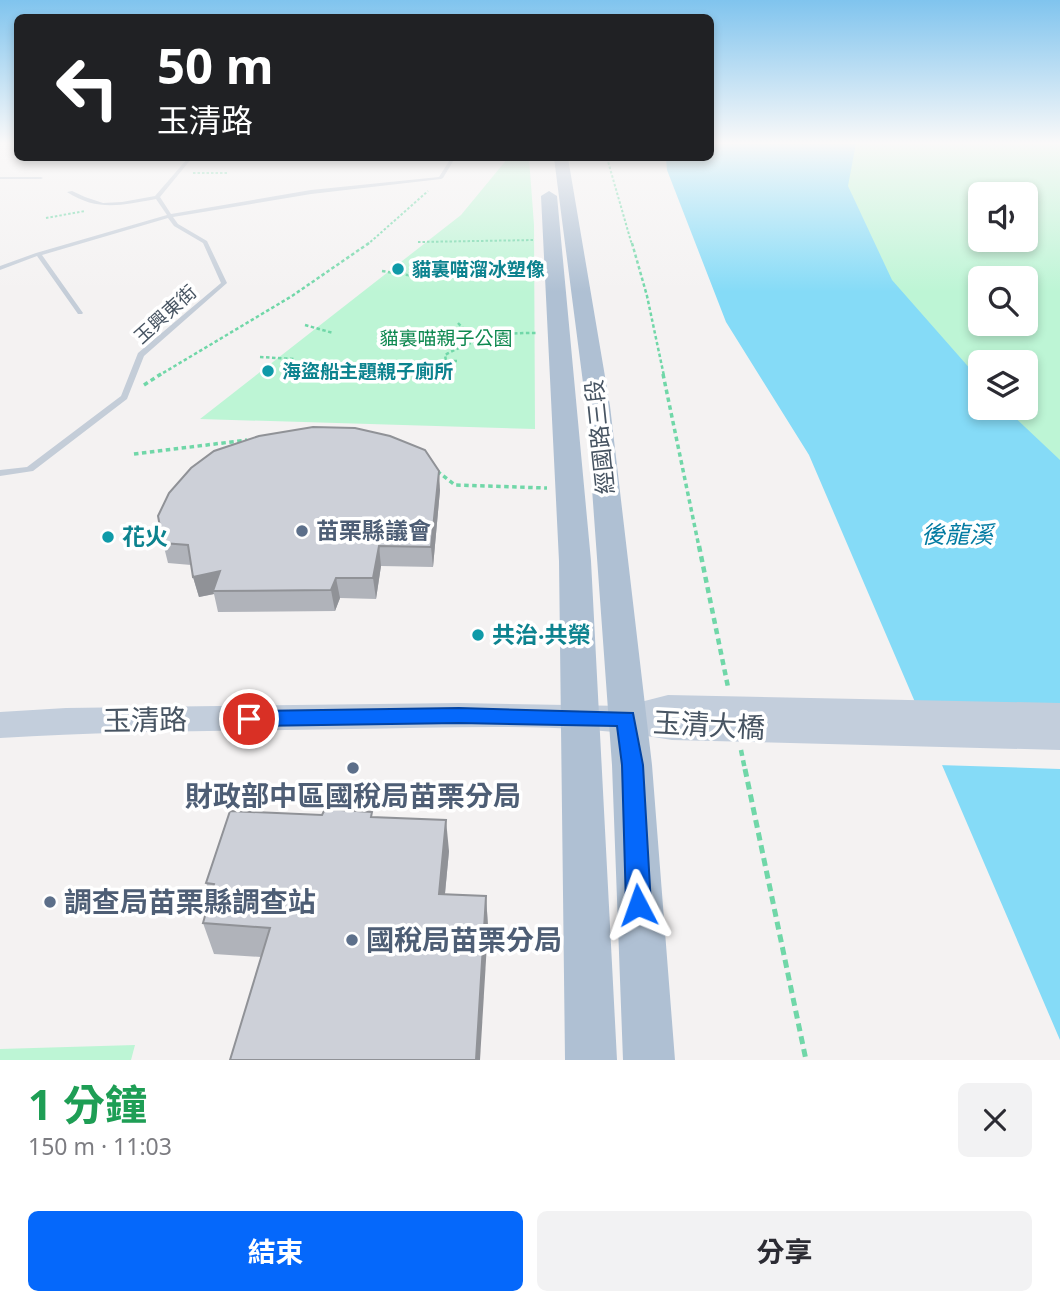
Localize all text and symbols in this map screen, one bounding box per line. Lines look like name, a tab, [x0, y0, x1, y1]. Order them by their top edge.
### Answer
text: 50 m	[157, 32, 274, 98]
icon: left	[42, 42, 133, 133]
text: 玉清路	[157, 98, 253, 141]
map controls	[968, 182, 1038, 420]
button: sound	[968, 182, 1038, 252]
place label: 貓裏喵溜冰塑像	[412, 256, 545, 282]
marker: 貓裏喵溜冰塑像	[390, 261, 406, 277]
button: search	[968, 266, 1038, 336]
street label: 玉興東街	[128, 279, 202, 349]
park label: 貓裏喵親子公園	[379, 325, 513, 351]
button: layers	[968, 350, 1038, 420]
place label: 海盜船主題親子廁所	[282, 358, 453, 384]
marker: 海盜船主題親子廁所	[260, 363, 276, 379]
street label: 經國路三段	[577, 378, 621, 496]
place label: 苗栗縣議會	[316, 514, 431, 546]
water label: 後龍溪	[921, 517, 996, 550]
place label: 花火	[122, 520, 168, 552]
marker: 苗栗縣議會	[294, 523, 310, 539]
marker: 花火	[100, 529, 116, 545]
place label: 共治‧共榮	[492, 618, 590, 650]
marker: 共治‧共榮	[470, 627, 486, 643]
pin	[219, 689, 279, 749]
street label: 玉清路	[103, 699, 187, 739]
icon: arrive	[230, 700, 268, 738]
street label: 玉清大橋	[652, 702, 766, 746]
marker: 財政部中區國稅局苗栗分局	[345, 760, 361, 776]
place label: 財政部中區國稅局苗栗分局	[185, 776, 521, 814]
position arrow	[601, 868, 675, 942]
place label: 調查局苗栗縣調查站	[64, 882, 316, 920]
marker: 調查局苗栗縣調查站	[42, 894, 58, 910]
place label: 國稅局苗栗分局	[366, 920, 562, 958]
marker: 國稅局苗栗分局	[344, 932, 360, 948]
text: 1 分鐘	[28, 1075, 147, 1132]
button: close	[958, 1083, 1032, 1157]
text: 150 m · 11:03	[28, 1130, 172, 1162]
button: 結束	[28, 1211, 523, 1291]
button: 分享	[537, 1211, 1032, 1291]

